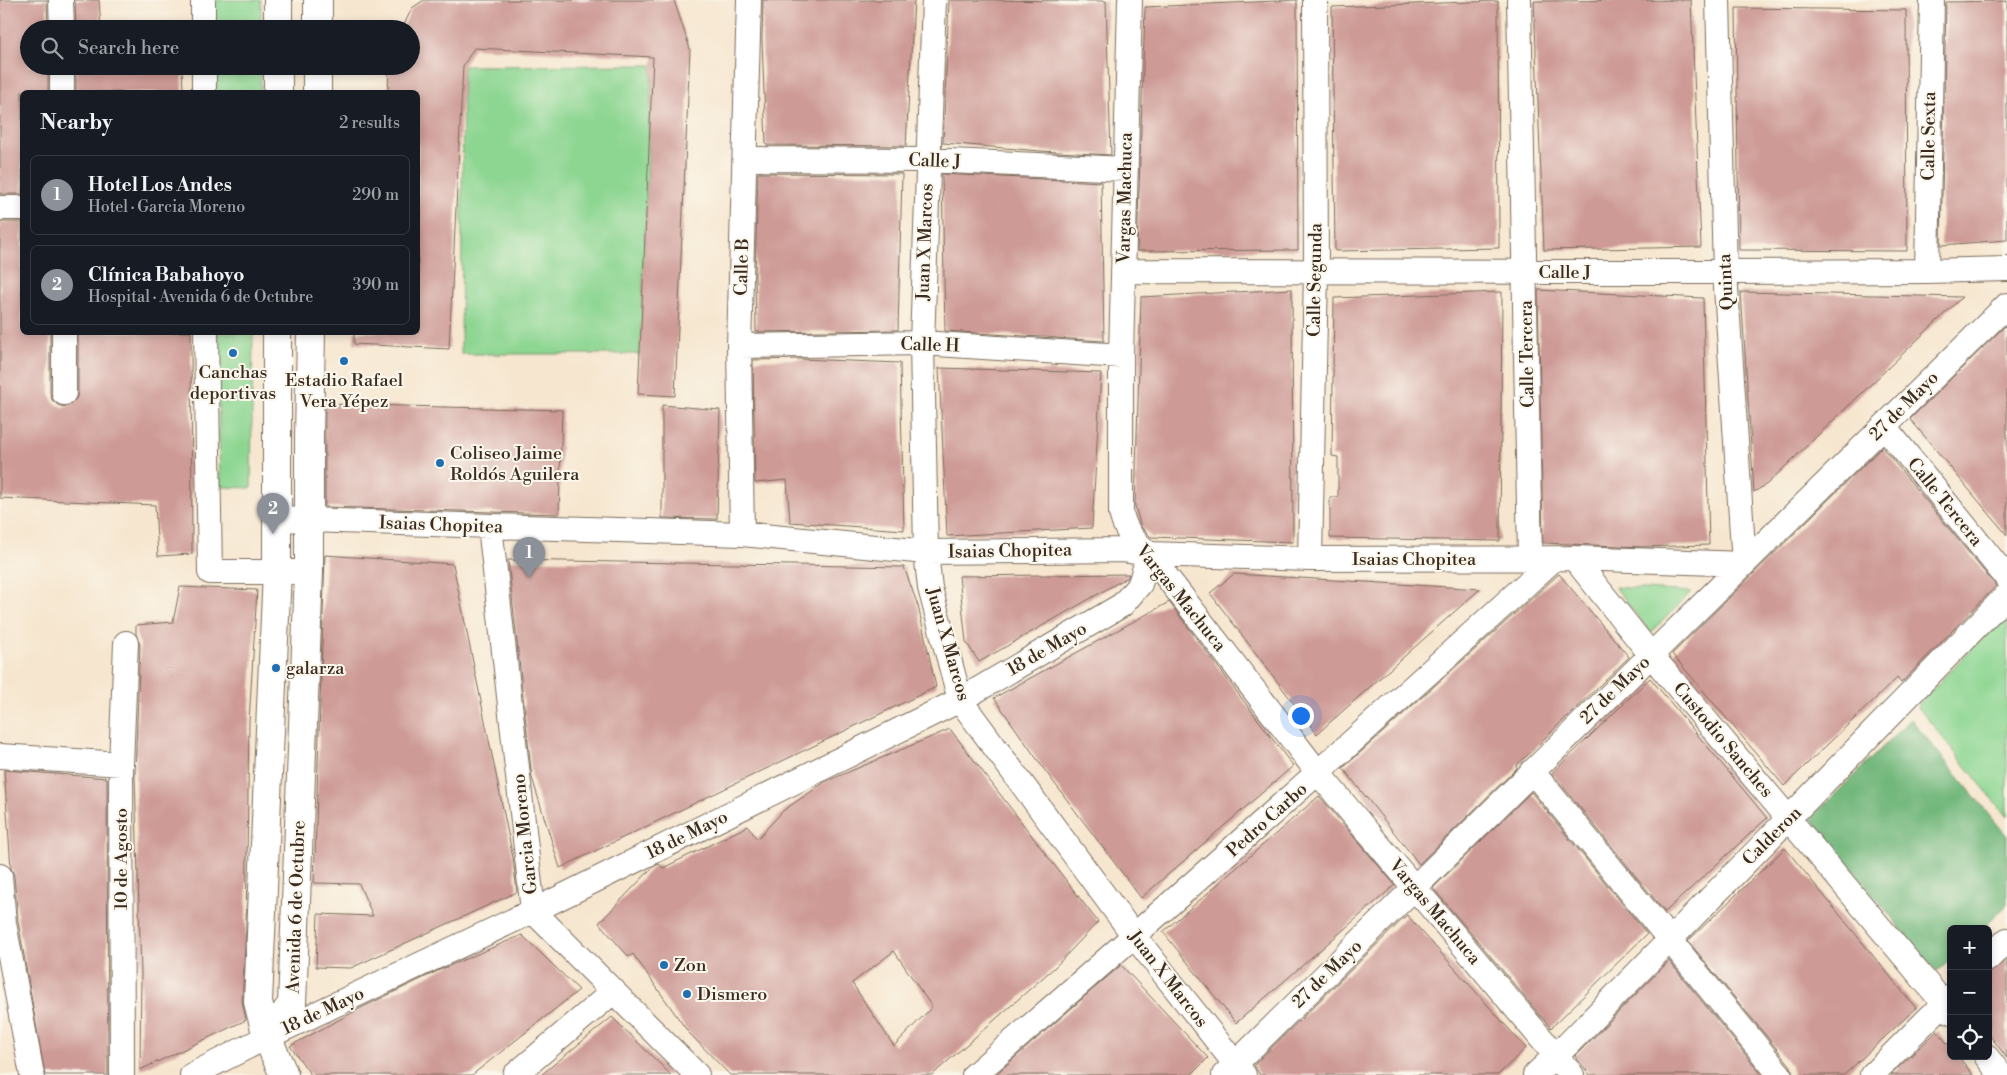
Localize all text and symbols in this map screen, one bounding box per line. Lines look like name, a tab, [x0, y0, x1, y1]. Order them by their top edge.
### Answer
search box	[20, 20, 420, 75]
icon: search	[38, 34, 66, 62]
text: Search here	[78, 36, 179, 60]
street label: Calle Sexta	[1917, 90, 1941, 181]
text: Nearby	[40, 110, 113, 136]
text: 2 results	[339, 113, 400, 133]
street label: Vargas Machuca	[1112, 131, 1138, 265]
street label: Calle J	[908, 149, 962, 173]
text: Hotel Los Andes	[88, 173, 232, 197]
street label: Juan X Marcos	[911, 183, 939, 302]
text: 1	[53, 185, 61, 205]
text: 290 m	[352, 185, 399, 205]
text: Hotel · Garcia Moreno	[88, 197, 245, 217]
street label: Calle Segunda	[1303, 222, 1328, 337]
street label: Calle B	[730, 238, 754, 296]
street label: Quinta	[1713, 252, 1739, 311]
street label: Calle J	[1538, 261, 1592, 284]
text: Clínica Babahoyo	[88, 263, 244, 287]
text: 2	[52, 275, 62, 295]
text: 390 m	[353, 275, 399, 295]
text: Hospital · Avenida 6 de Octubre	[88, 287, 313, 307]
street label: Calle Tercera	[1515, 299, 1539, 408]
street label: Calle H	[900, 332, 961, 358]
marker: Canchas deportivas	[227, 347, 239, 359]
marker: Estadio Rafael Vera Yépez	[338, 355, 350, 367]
place label: Canchas deportivas	[190, 361, 276, 405]
street label: 27 de Mayo	[1864, 366, 1944, 446]
place label: Estadio Rafael Vera Yépez	[285, 369, 404, 413]
place label: Coliseo Jaime Roldós Aguilera	[450, 442, 580, 486]
street label: Calle Tercera	[1902, 453, 1988, 552]
marker: Coliseo Jaime Roldós Aguilera	[434, 457, 446, 469]
pin: 2	[257, 493, 289, 534]
street label: Isaias Chopitea	[379, 511, 504, 539]
pin: 1	[513, 537, 545, 578]
street label: Isaias Chopitea	[948, 538, 1073, 564]
street label: Vargas Machuca	[1130, 539, 1232, 657]
street label: Isaias Chopitea	[1352, 548, 1477, 571]
street label: Juan X Marcos	[921, 584, 975, 704]
street label: 18 de Mayo	[1003, 617, 1091, 681]
street label: 27 de Mayo	[1575, 651, 1655, 729]
place label: galarza	[286, 657, 345, 680]
marker: galarza	[270, 662, 282, 674]
street label: Custodio Sanches	[1668, 678, 1778, 803]
your location	[1288, 703, 1314, 729]
street label: Garcia Moreno	[507, 772, 543, 896]
street label: Pedro Carbo	[1222, 778, 1312, 862]
street label: Calderon	[1738, 801, 1807, 870]
street label: 18 de Mayo	[642, 805, 732, 865]
street label: 10 de Agosto	[110, 808, 133, 910]
street label: Avenida 6 de Octubre	[281, 820, 311, 995]
street label: Vargas Machuca	[1383, 854, 1487, 970]
street label: Juan X Marcos	[1122, 925, 1213, 1032]
map controls	[1947, 925, 1992, 1060]
button: +	[1947, 925, 1992, 970]
street label: 27 de Mayo	[1287, 935, 1367, 1013]
place label: Zon	[674, 954, 707, 977]
marker: Zon	[658, 959, 670, 971]
button: −	[1947, 970, 1992, 1015]
street label: 18 de Mayo	[278, 982, 368, 1040]
place label: Dismero	[697, 983, 767, 1006]
marker: Dismero	[681, 988, 693, 1000]
button: locate	[1947, 1015, 1992, 1060]

